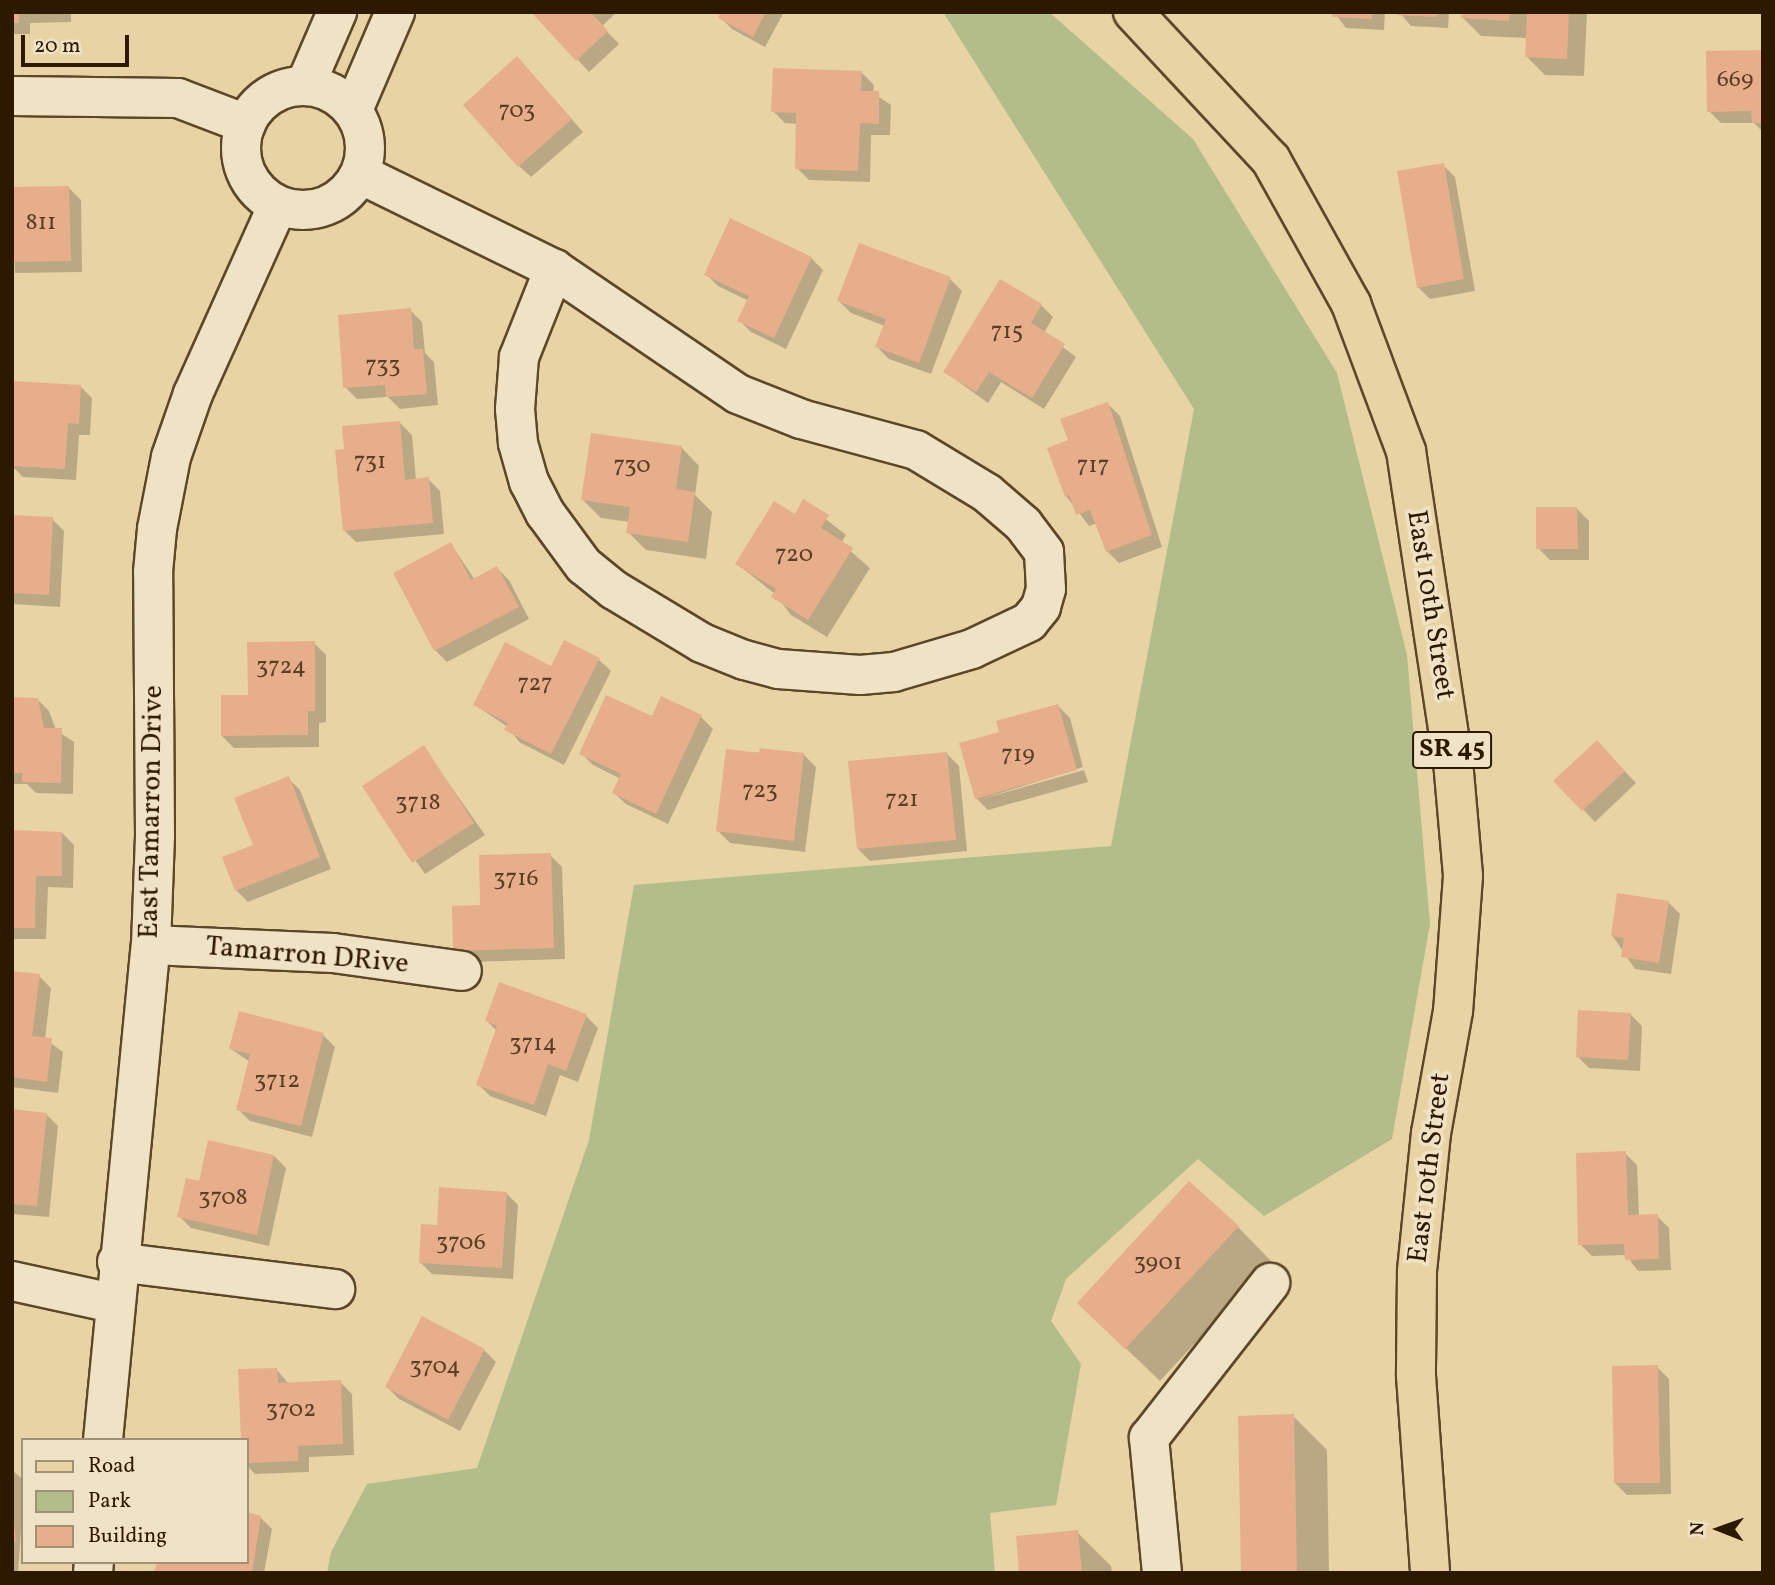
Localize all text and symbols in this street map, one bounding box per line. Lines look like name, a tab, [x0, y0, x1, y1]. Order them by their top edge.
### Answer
scale bar	[24, 21, 133, 65]
text: 20 m	[34, 32, 80, 61]
house number: 669	[1717, 67, 1753, 95]
house number: 703	[499, 98, 535, 126]
house number: 811	[26, 210, 56, 238]
house number: 715	[991, 319, 1023, 347]
house number: 733	[365, 353, 401, 381]
house number: 731	[354, 449, 386, 477]
house number: 730	[613, 453, 651, 481]
house number: 717	[1077, 453, 1109, 481]
street label: East 10th Street	[1398, 508, 1462, 702]
house number: 720	[775, 542, 813, 570]
house number: 3724	[256, 654, 306, 682]
house number: 727	[517, 671, 553, 699]
street label: East Tamarron Drive	[133, 684, 171, 940]
road number: SR 45	[1412, 728, 1492, 772]
house number: 719	[1001, 742, 1035, 770]
house number: 723	[742, 778, 778, 806]
house number: 721	[885, 787, 919, 815]
house number: 3718	[395, 790, 441, 818]
house number: 3716	[493, 866, 539, 894]
street label: Tamarron DRive	[204, 930, 410, 982]
house number: 3714	[509, 1031, 557, 1059]
house number: 3712	[254, 1068, 300, 1096]
street label: East 10th Street	[1402, 1071, 1458, 1265]
house number: 3708	[198, 1185, 248, 1213]
house number: 3706	[436, 1230, 486, 1258]
house number: 3901	[1134, 1250, 1182, 1278]
house number: 3704	[409, 1354, 461, 1382]
house number: 3702	[266, 1397, 316, 1425]
legend	[21, 1438, 248, 1564]
text: Road	[88, 1452, 135, 1481]
text: Park	[88, 1487, 131, 1516]
north arrow	[1684, 1494, 1754, 1564]
text: Building	[88, 1522, 167, 1551]
text: N	[1685, 1522, 1711, 1536]

